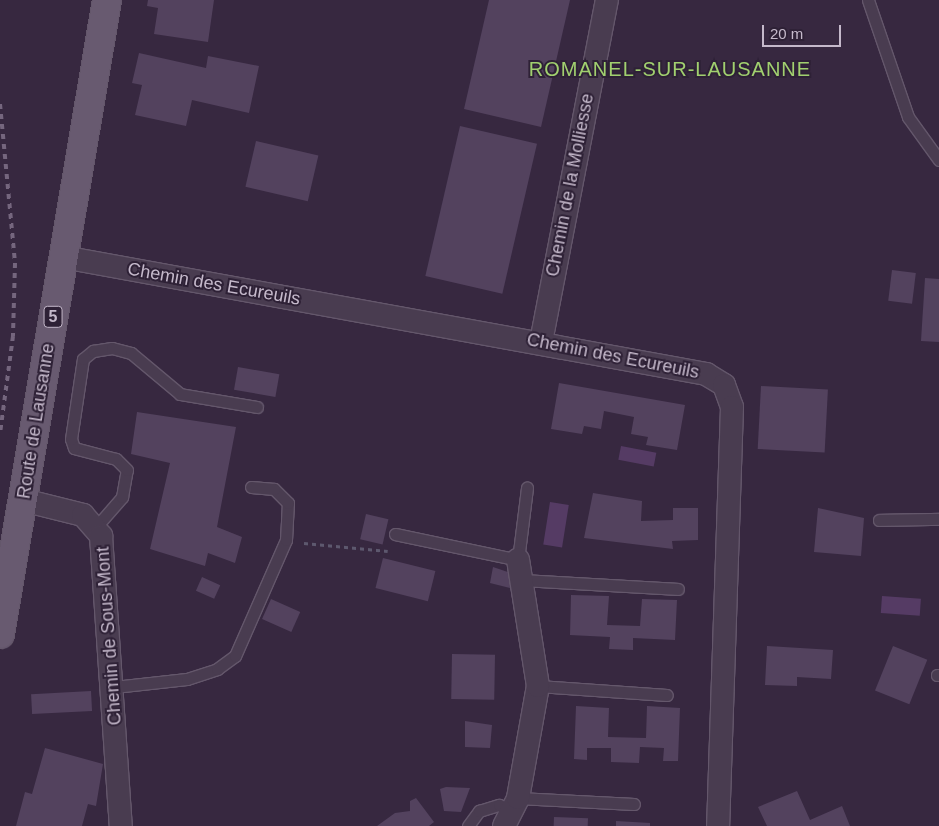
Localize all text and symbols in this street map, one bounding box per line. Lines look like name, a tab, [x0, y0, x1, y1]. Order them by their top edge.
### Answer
scale bar	[764, 15, 843, 47]
text: 20 m	[770, 25, 803, 42]
district label: ROMANEL-SUR-LAUSANNE	[526, 57, 814, 81]
street label: Chemin de la Molliesse	[542, 92, 598, 278]
street label: Chemin des Ecureuils	[126, 258, 302, 310]
road number: 5	[43, 304, 63, 330]
street label: Chemin des Ecureuils	[525, 329, 701, 383]
street label: Route de Lausanne	[13, 342, 59, 500]
street label: Chemin de Sous-Mont	[92, 546, 126, 726]

